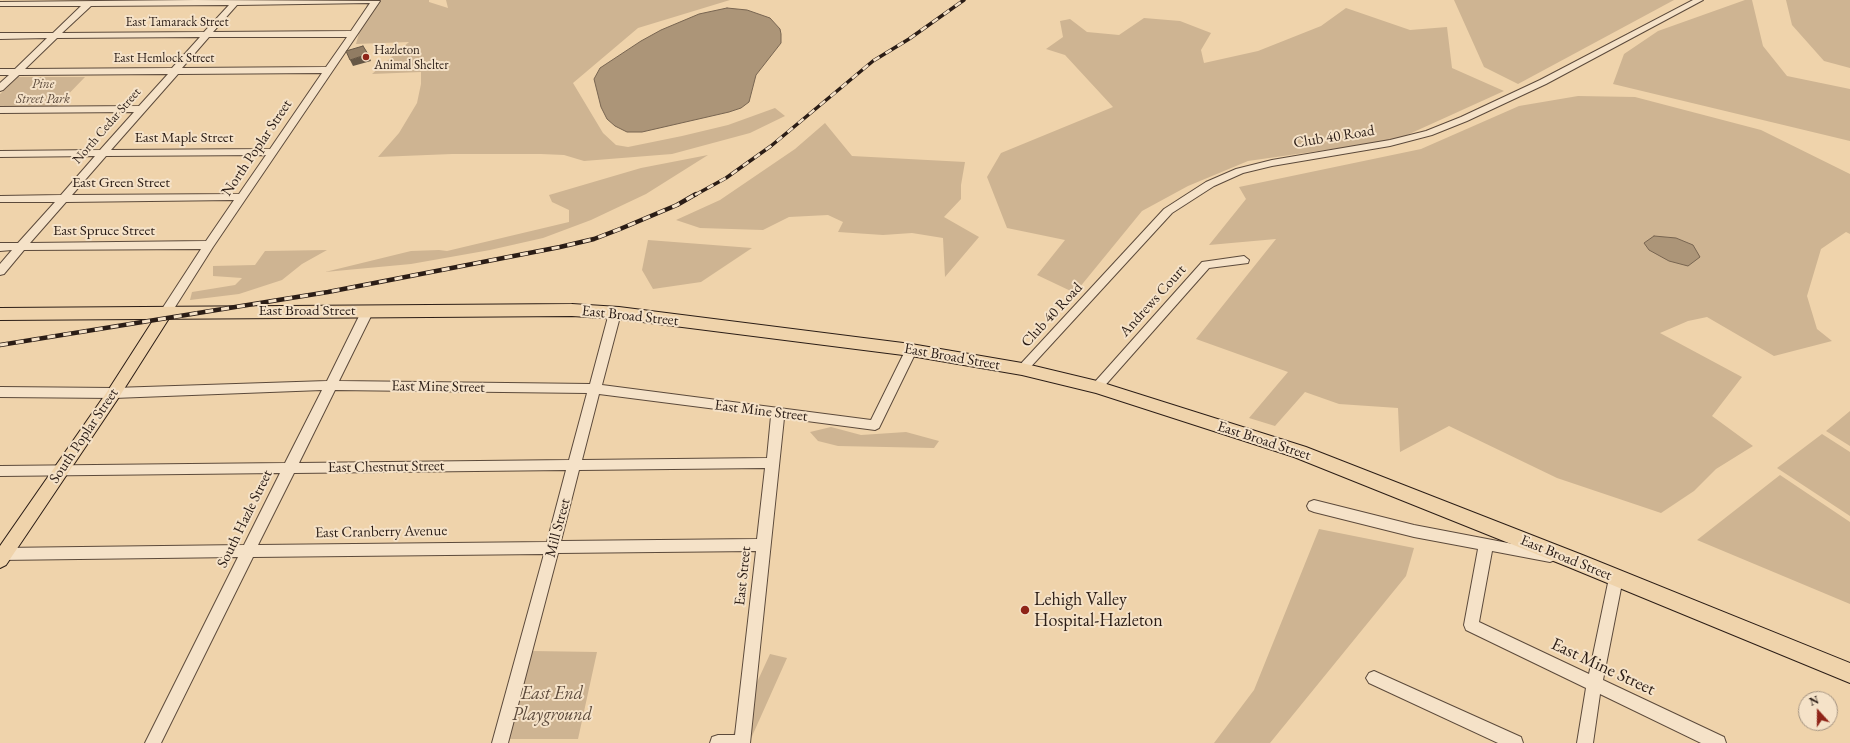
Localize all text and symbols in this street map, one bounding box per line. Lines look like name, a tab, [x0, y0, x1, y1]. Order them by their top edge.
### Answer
street label: East Tamarack Street	[126, 14, 228, 30]
place label: Hazleton Animal Shelter	[374, 42, 448, 73]
street label: East Hemlock Street	[114, 50, 214, 66]
marker: Hazleton Animal Shelter	[361, 52, 371, 62]
park label: Pine Street Park	[16, 76, 70, 107]
street label: North Cedar Street	[70, 85, 144, 167]
street label: North Poplar Street	[218, 96, 296, 200]
street label: Club 40 Road	[1292, 122, 1376, 152]
street label: East Maple Street	[135, 129, 233, 147]
street label: East Green Street	[72, 174, 170, 192]
street label: East Spruce Street	[53, 222, 155, 240]
street label: Andrews Court	[1116, 261, 1190, 341]
street label: Club 40 Road	[1018, 279, 1086, 351]
street label: East Broad Street	[258, 302, 356, 320]
street label: East Broad Street	[581, 302, 679, 330]
street label: East Broad Street	[903, 340, 1001, 374]
street label: East Mine Street	[391, 377, 485, 397]
street label: South Poplar Street	[46, 385, 122, 487]
street label: East Mine Street	[713, 396, 809, 426]
street label: East Broad Street	[1215, 417, 1313, 465]
street label: East Chestnut Street	[327, 457, 445, 477]
street label: South Hazle Street	[214, 467, 276, 571]
street label: Mill Street	[541, 497, 575, 559]
street label: East Cranberry Avenue	[315, 522, 447, 542]
street label: East Broad Street	[1518, 531, 1614, 585]
street label: East Street	[731, 545, 755, 607]
place label: Lehigh Valley Hospital-Hazleton	[1034, 589, 1163, 632]
marker: Lehigh Valley Hospital-Hazleton	[1019, 604, 1031, 616]
street label: East Mine Street	[1548, 633, 1658, 701]
park label: East End Playground	[512, 683, 592, 726]
north arrow	[1798, 691, 1838, 731]
text: N	[1807, 693, 1821, 709]

